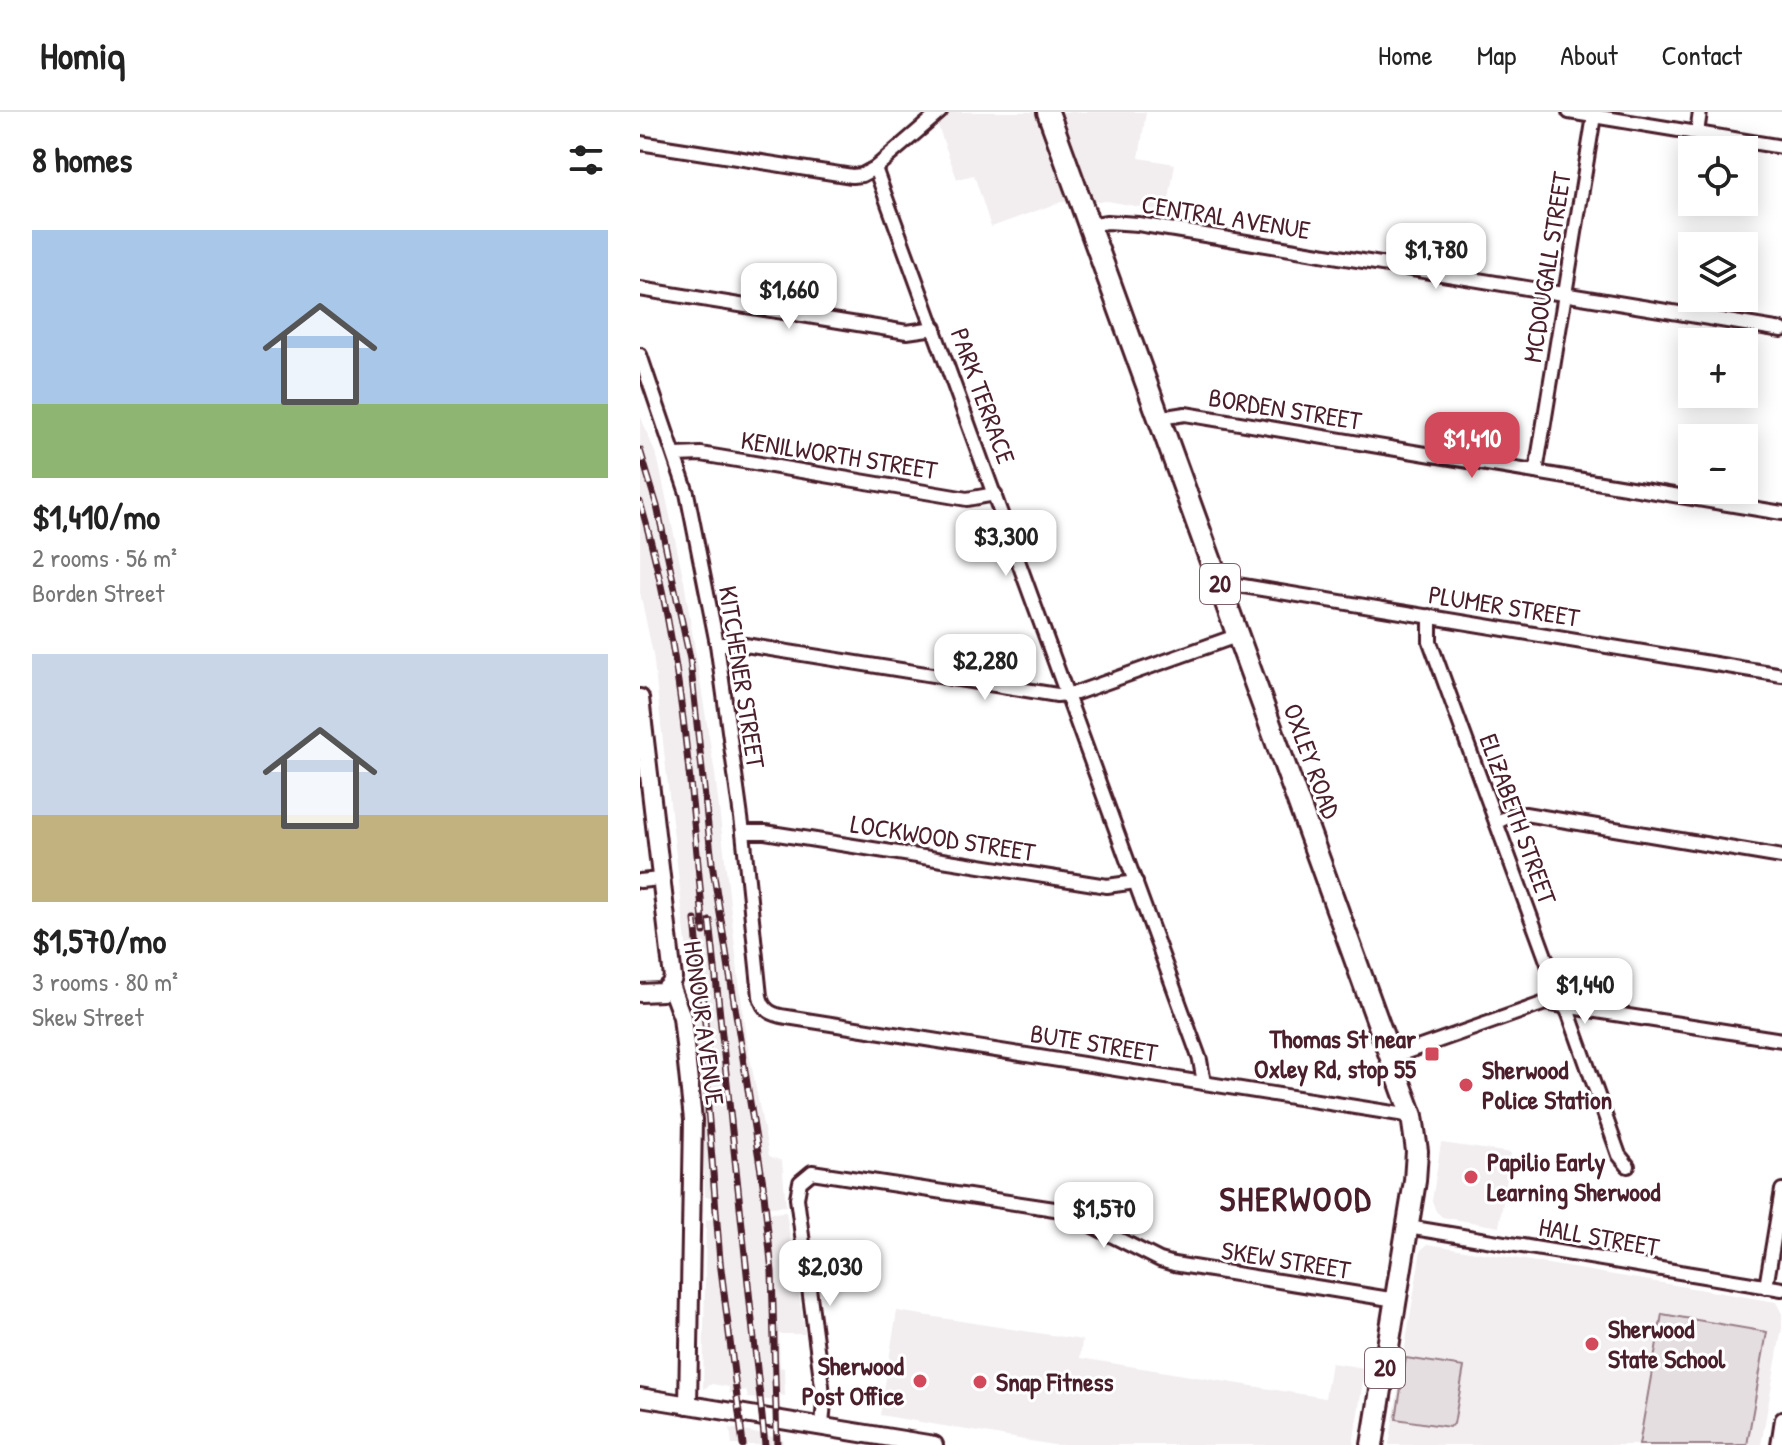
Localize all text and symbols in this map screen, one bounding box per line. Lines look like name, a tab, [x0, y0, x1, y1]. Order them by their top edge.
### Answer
text: Homiq	[40, 29, 125, 81]
text: Home	[1378, 36, 1433, 74]
text: Map	[1477, 36, 1516, 74]
text: About	[1560, 36, 1618, 74]
text: Contact	[1662, 36, 1742, 74]
map controls	[1678, 136, 1758, 504]
button: locate	[1678, 136, 1758, 216]
text: 8 homes	[32, 137, 132, 183]
icon: filters	[564, 138, 608, 182]
street label: MCDOUGALL STREET	[1514, 168, 1579, 365]
street label: CENTRAL AVENUE	[1139, 186, 1313, 247]
pin: $1,780	[1371, 223, 1501, 291]
text: $1,780	[1404, 231, 1468, 266]
button: layers	[1678, 232, 1758, 312]
pin: $1,660	[724, 263, 854, 331]
text: $1,660	[759, 271, 819, 306]
icon: home	[248, 282, 392, 426]
street label: PARK TERRACE	[943, 323, 1024, 469]
button: +	[1678, 328, 1758, 408]
street label: BORDEN STREET	[1206, 379, 1365, 438]
pin: $1,410	[1407, 412, 1537, 480]
text: $1,410	[1443, 420, 1501, 455]
street label: KENILWORTH STREET	[738, 422, 941, 487]
button: −	[1678, 424, 1758, 504]
text: $1,410/mo	[32, 494, 160, 540]
pin: $3,300	[941, 510, 1071, 578]
text: $3,300	[973, 518, 1039, 553]
text: 2 rooms · 56 m²	[32, 540, 177, 575]
road number: 20	[1200, 564, 1240, 604]
text: Borden Street	[32, 575, 164, 610]
street label: PLUMER STREET	[1426, 576, 1583, 635]
street label: KITCHENER STREET	[711, 583, 774, 771]
pin: $2,280	[920, 634, 1050, 702]
text: $2,280	[952, 642, 1018, 677]
street label: OXLEY ROAD	[1275, 698, 1350, 824]
icon: home	[248, 706, 392, 850]
street label: ELIZABETH STREET	[1471, 729, 1566, 910]
street label: LOCKWOOD STREET	[848, 806, 1039, 869]
text: $1,570/mo	[32, 918, 166, 964]
street label: HONOUR AVENUE	[676, 939, 733, 1108]
pin: $1,440	[1520, 958, 1650, 1026]
text: 3 rooms · 80 m²	[32, 964, 178, 999]
text: $1,440	[1555, 966, 1615, 1001]
text: Skew Street	[32, 999, 144, 1034]
street label: BUTE STREET	[1028, 1015, 1161, 1070]
place label: Thomas St near Oxley Rd, stop 55	[1254, 1021, 1417, 1087]
marker: Thomas St near Oxley Rd, stop 55	[1423, 1045, 1441, 1063]
place label: Sherwood Police Station	[1482, 1052, 1612, 1117]
marker: Sherwood Police Station	[1457, 1076, 1475, 1094]
place label: Papilio Early Learning Sherwood	[1487, 1144, 1661, 1210]
marker: Papilio Early Learning Sherwood	[1462, 1168, 1480, 1186]
district label: SHERWOOD	[1220, 1176, 1372, 1222]
pin: $1,570	[1039, 1182, 1169, 1250]
text: $1,570	[1072, 1190, 1136, 1225]
street label: HALL STREET	[1536, 1209, 1663, 1264]
street label: SKEW STREET	[1219, 1232, 1354, 1287]
pin: $2,030	[765, 1240, 895, 1308]
text: $2,030	[797, 1248, 863, 1283]
place label: Sherwood State School	[1608, 1311, 1726, 1376]
marker: Sherwood State School	[1583, 1335, 1601, 1353]
place label: Sherwood Post Office	[802, 1348, 905, 1413]
road number: 20	[1365, 1348, 1405, 1388]
place label: Snap Fitness	[996, 1364, 1114, 1400]
marker: Sherwood Post Office	[911, 1372, 929, 1390]
marker: Snap Fitness	[971, 1373, 989, 1391]

